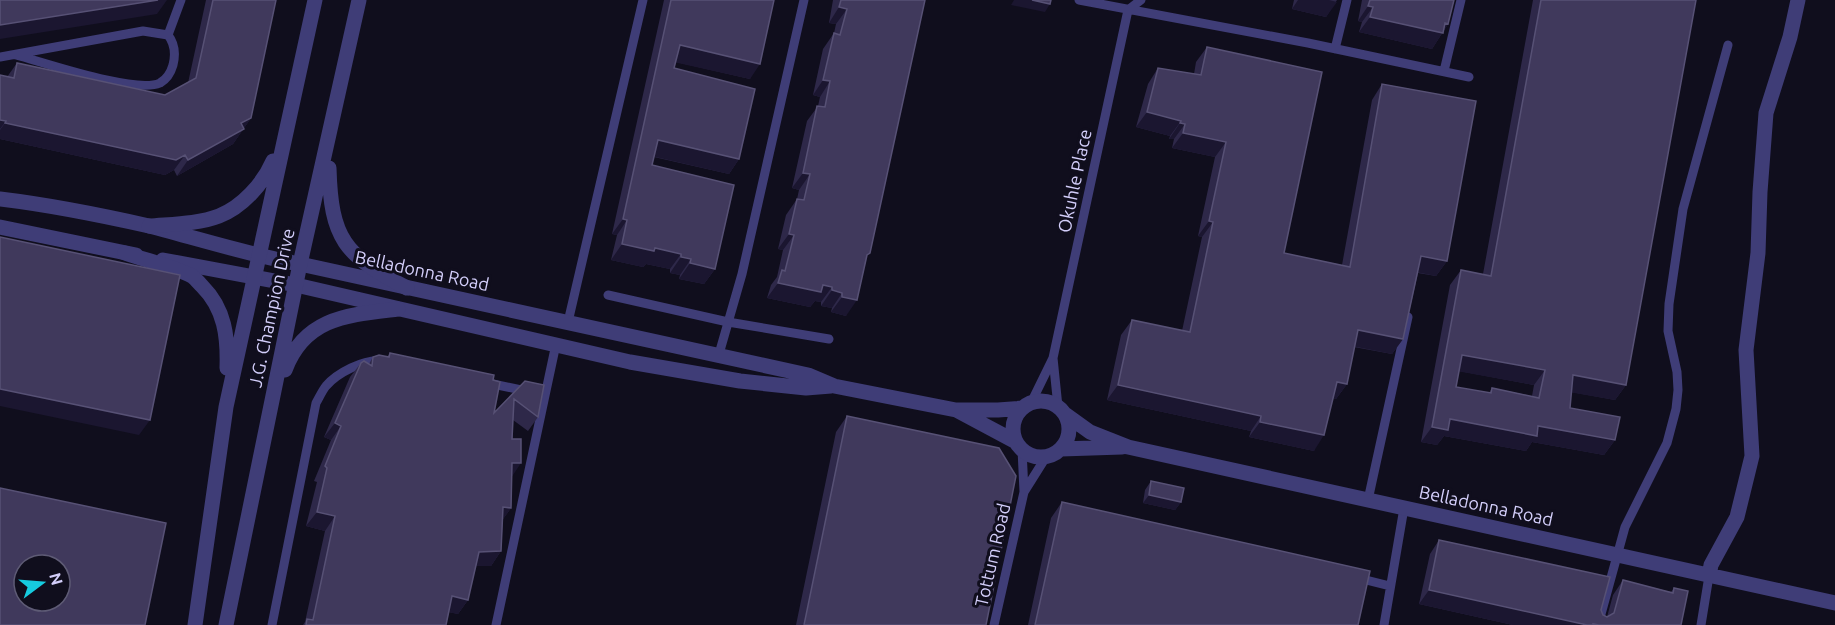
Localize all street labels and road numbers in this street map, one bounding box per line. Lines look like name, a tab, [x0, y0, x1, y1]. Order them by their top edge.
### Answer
street label: Okuhle Place	[1053, 127, 1095, 234]
street label: J.G. Champion Drive	[244, 226, 298, 389]
street label: Belladonna Road	[353, 246, 491, 294]
street label: Belladonna Road	[1417, 481, 1555, 529]
street label: Tottum Road	[970, 501, 1014, 608]

